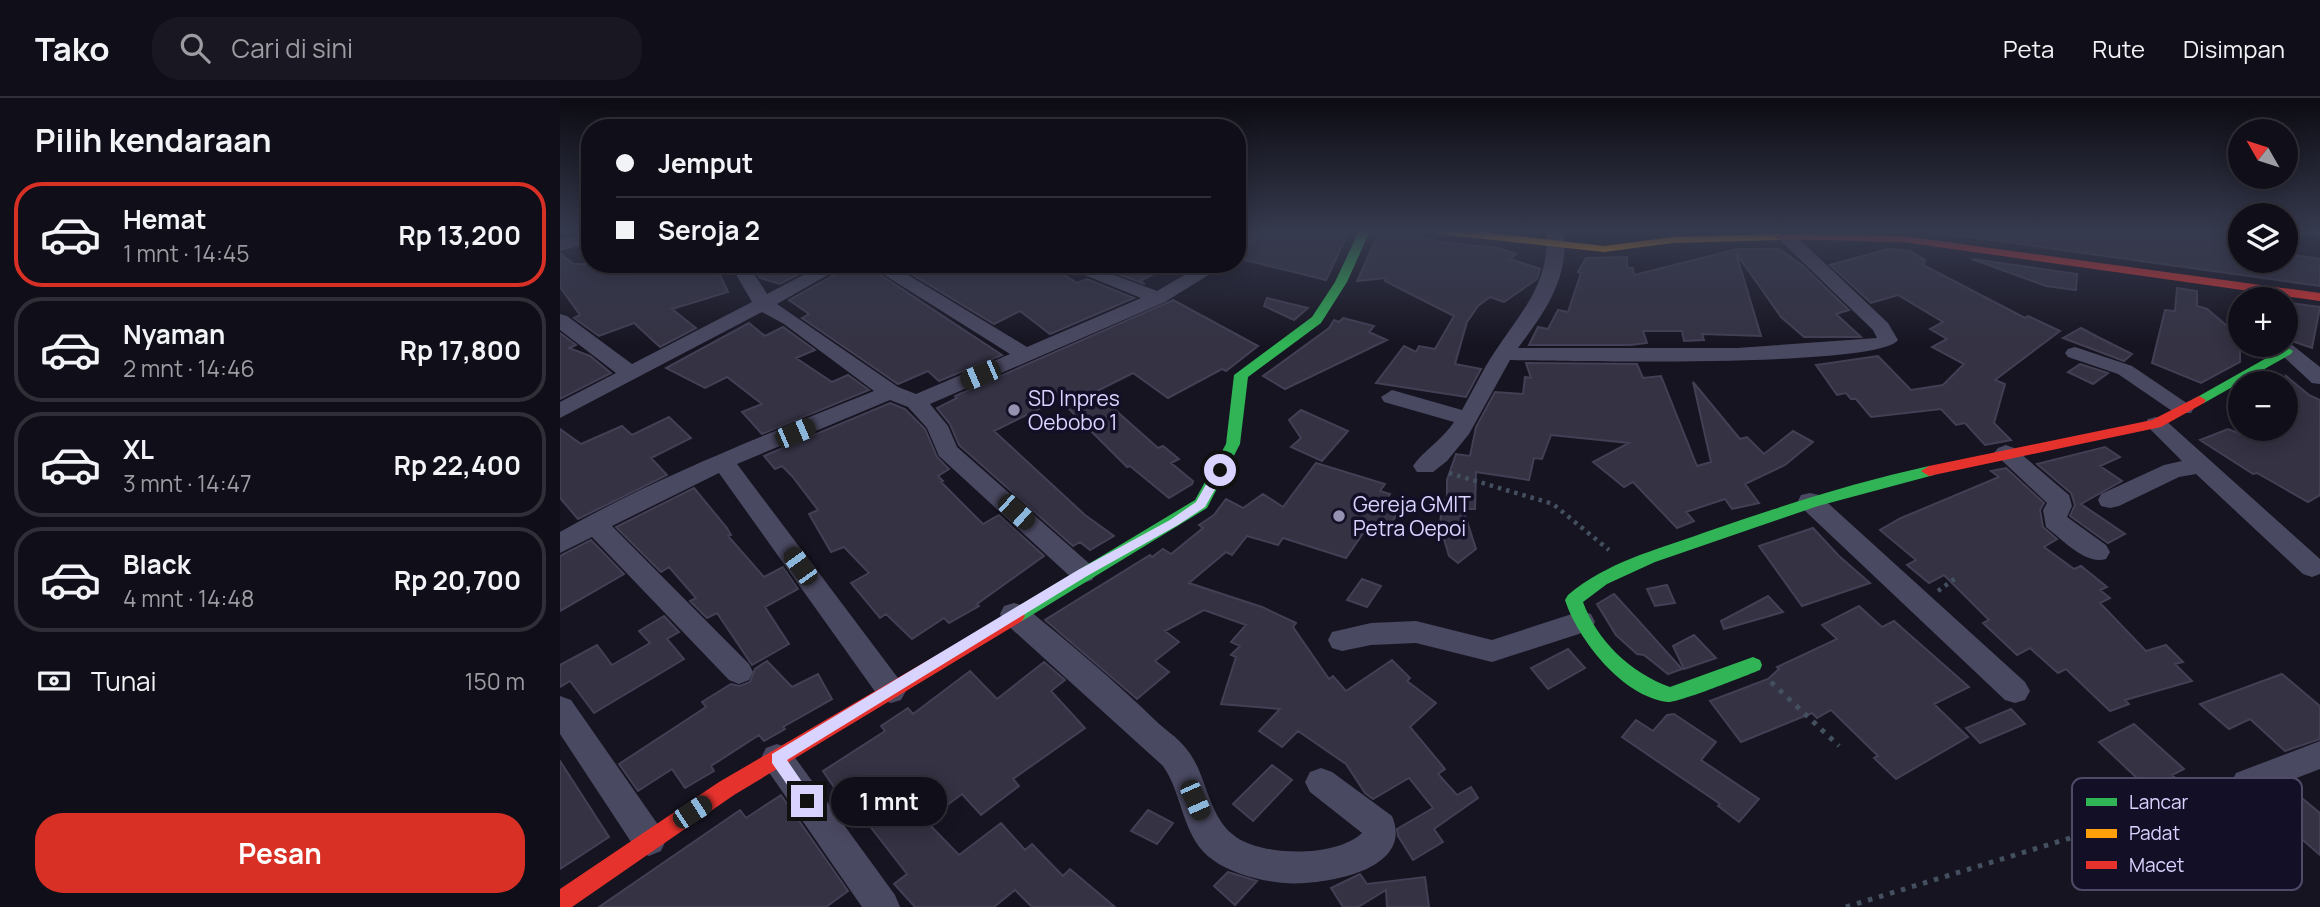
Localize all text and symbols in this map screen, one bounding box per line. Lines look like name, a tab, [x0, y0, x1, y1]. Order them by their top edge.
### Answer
search box	[152, 17, 642, 80]
text: Tako	[35, 26, 110, 71]
icon: search	[176, 29, 214, 67]
text: Cari di sini	[232, 30, 353, 66]
text: Peta	[2003, 32, 2054, 65]
text: Rute	[2092, 32, 2145, 65]
text: Disimpan	[2183, 32, 2285, 65]
text: Pilih kendaraan	[35, 118, 272, 162]
north arrow	[2228, 119, 2298, 189]
map controls	[2228, 119, 2298, 441]
text: Jemput	[658, 145, 753, 181]
text: Hemat	[123, 201, 207, 237]
icon: car	[39, 203, 102, 266]
button: layers	[2228, 203, 2298, 273]
text: Seroja 2	[658, 212, 760, 248]
text: Rp 13,200	[399, 217, 521, 253]
text: 1 mnt · 14:45	[123, 237, 250, 269]
button: +	[2228, 287, 2298, 357]
text: Nyaman	[123, 316, 225, 352]
icon: car	[39, 318, 102, 381]
text: Rp 17,800	[400, 332, 521, 368]
text: 2 mnt · 14:46	[123, 352, 255, 384]
car	[957, 357, 1004, 393]
button: −	[2228, 371, 2298, 441]
place label: SD Inpres Oebobo 1	[1028, 384, 1120, 436]
marker: SD Inpres Oebobo 1	[1006, 402, 1022, 418]
car	[772, 415, 819, 451]
text: XL	[123, 431, 154, 467]
icon: car	[39, 433, 102, 496]
text: Rp 22,400	[394, 447, 521, 483]
route start	[1204, 454, 1236, 486]
text: 3 mnt · 14:47	[123, 467, 252, 499]
car	[994, 490, 1039, 534]
place label: Gereja GMIT Petra Oepoi	[1353, 490, 1471, 542]
marker: Gereja GMIT Petra Oepoi	[1331, 508, 1347, 524]
car	[780, 543, 821, 589]
text: Black	[123, 546, 191, 582]
icon: car	[39, 548, 102, 611]
text: Rp 20,700	[394, 562, 521, 598]
text: 4 mnt · 14:48	[123, 582, 254, 614]
icon: cash	[35, 662, 73, 700]
text: Tunai	[91, 663, 157, 699]
text: 150 m	[465, 665, 525, 697]
callout: 1 mnt	[832, 776, 947, 826]
car	[1177, 777, 1214, 823]
legend	[2072, 778, 2302, 890]
route end	[791, 785, 823, 817]
text: 1 mnt	[859, 785, 919, 817]
text: Lancar	[2129, 789, 2188, 815]
car	[669, 792, 716, 832]
button: Pesan	[35, 813, 525, 893]
text: Padat	[2129, 820, 2180, 846]
text: Macet	[2129, 852, 2184, 878]

